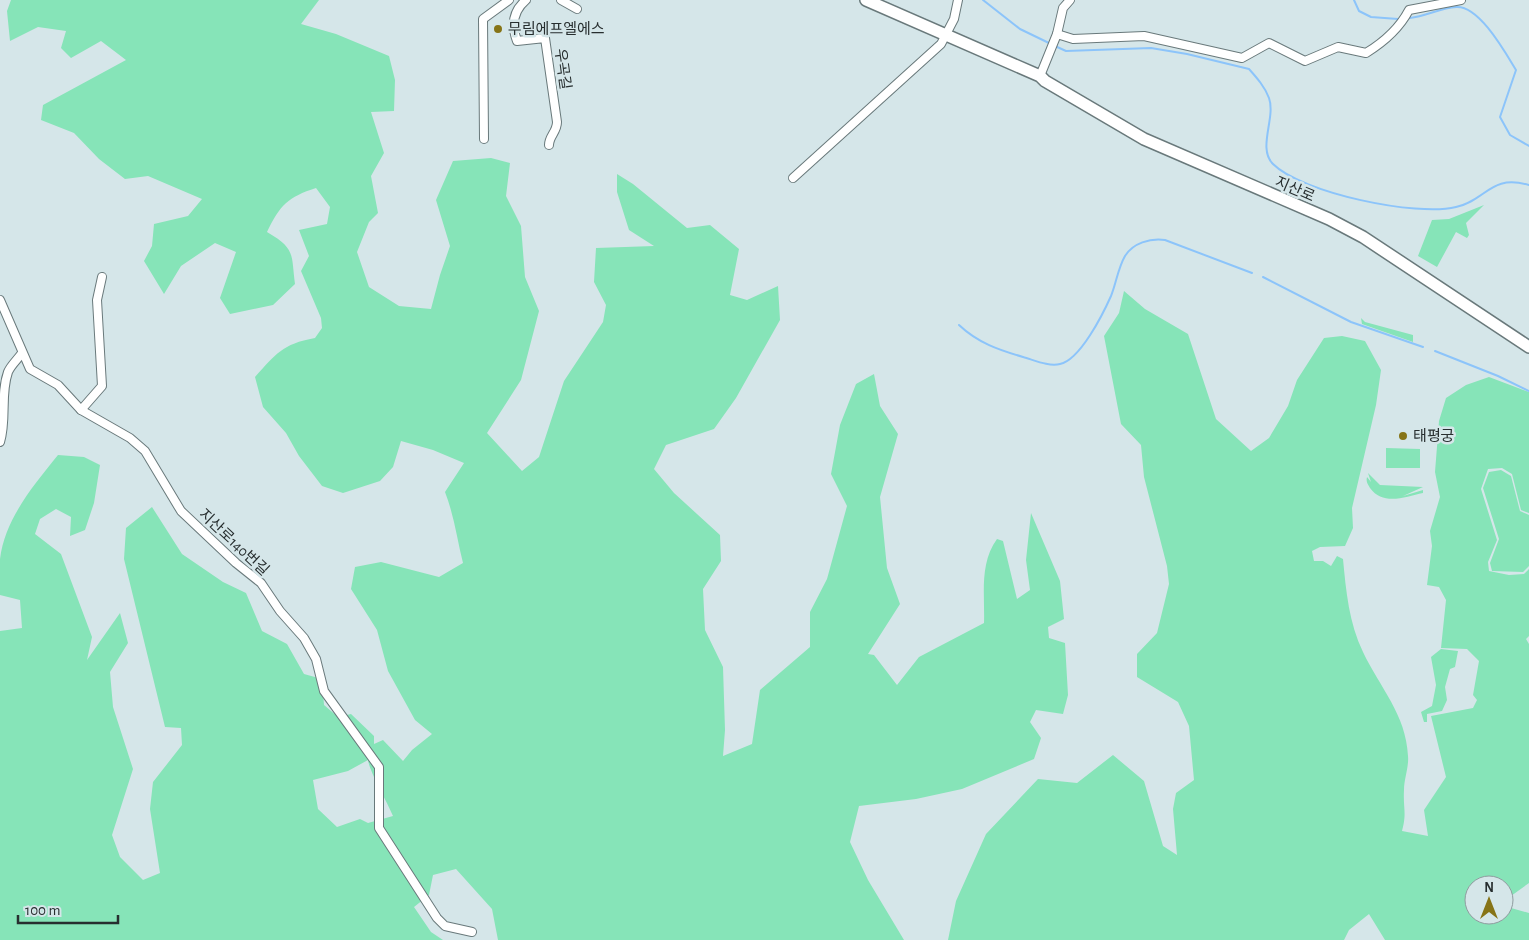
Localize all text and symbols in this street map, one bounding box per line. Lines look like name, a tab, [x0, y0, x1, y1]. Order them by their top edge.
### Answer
place label: 무림에프엘에스	[508, 21, 605, 37]
marker: 무림에프엘에스	[492, 23, 504, 35]
street label: 우곡길	[552, 47, 574, 91]
street label: 지산로	[1273, 174, 1317, 204]
place label: 태평궁	[1413, 428, 1454, 444]
marker: 태평궁	[1397, 430, 1409, 442]
street label: 지산로140번길	[196, 506, 272, 578]
north arrow	[1464, 875, 1514, 925]
text: N	[1484, 881, 1494, 895]
scale bar	[18, 892, 118, 924]
text: 100 m	[25, 903, 60, 918]

